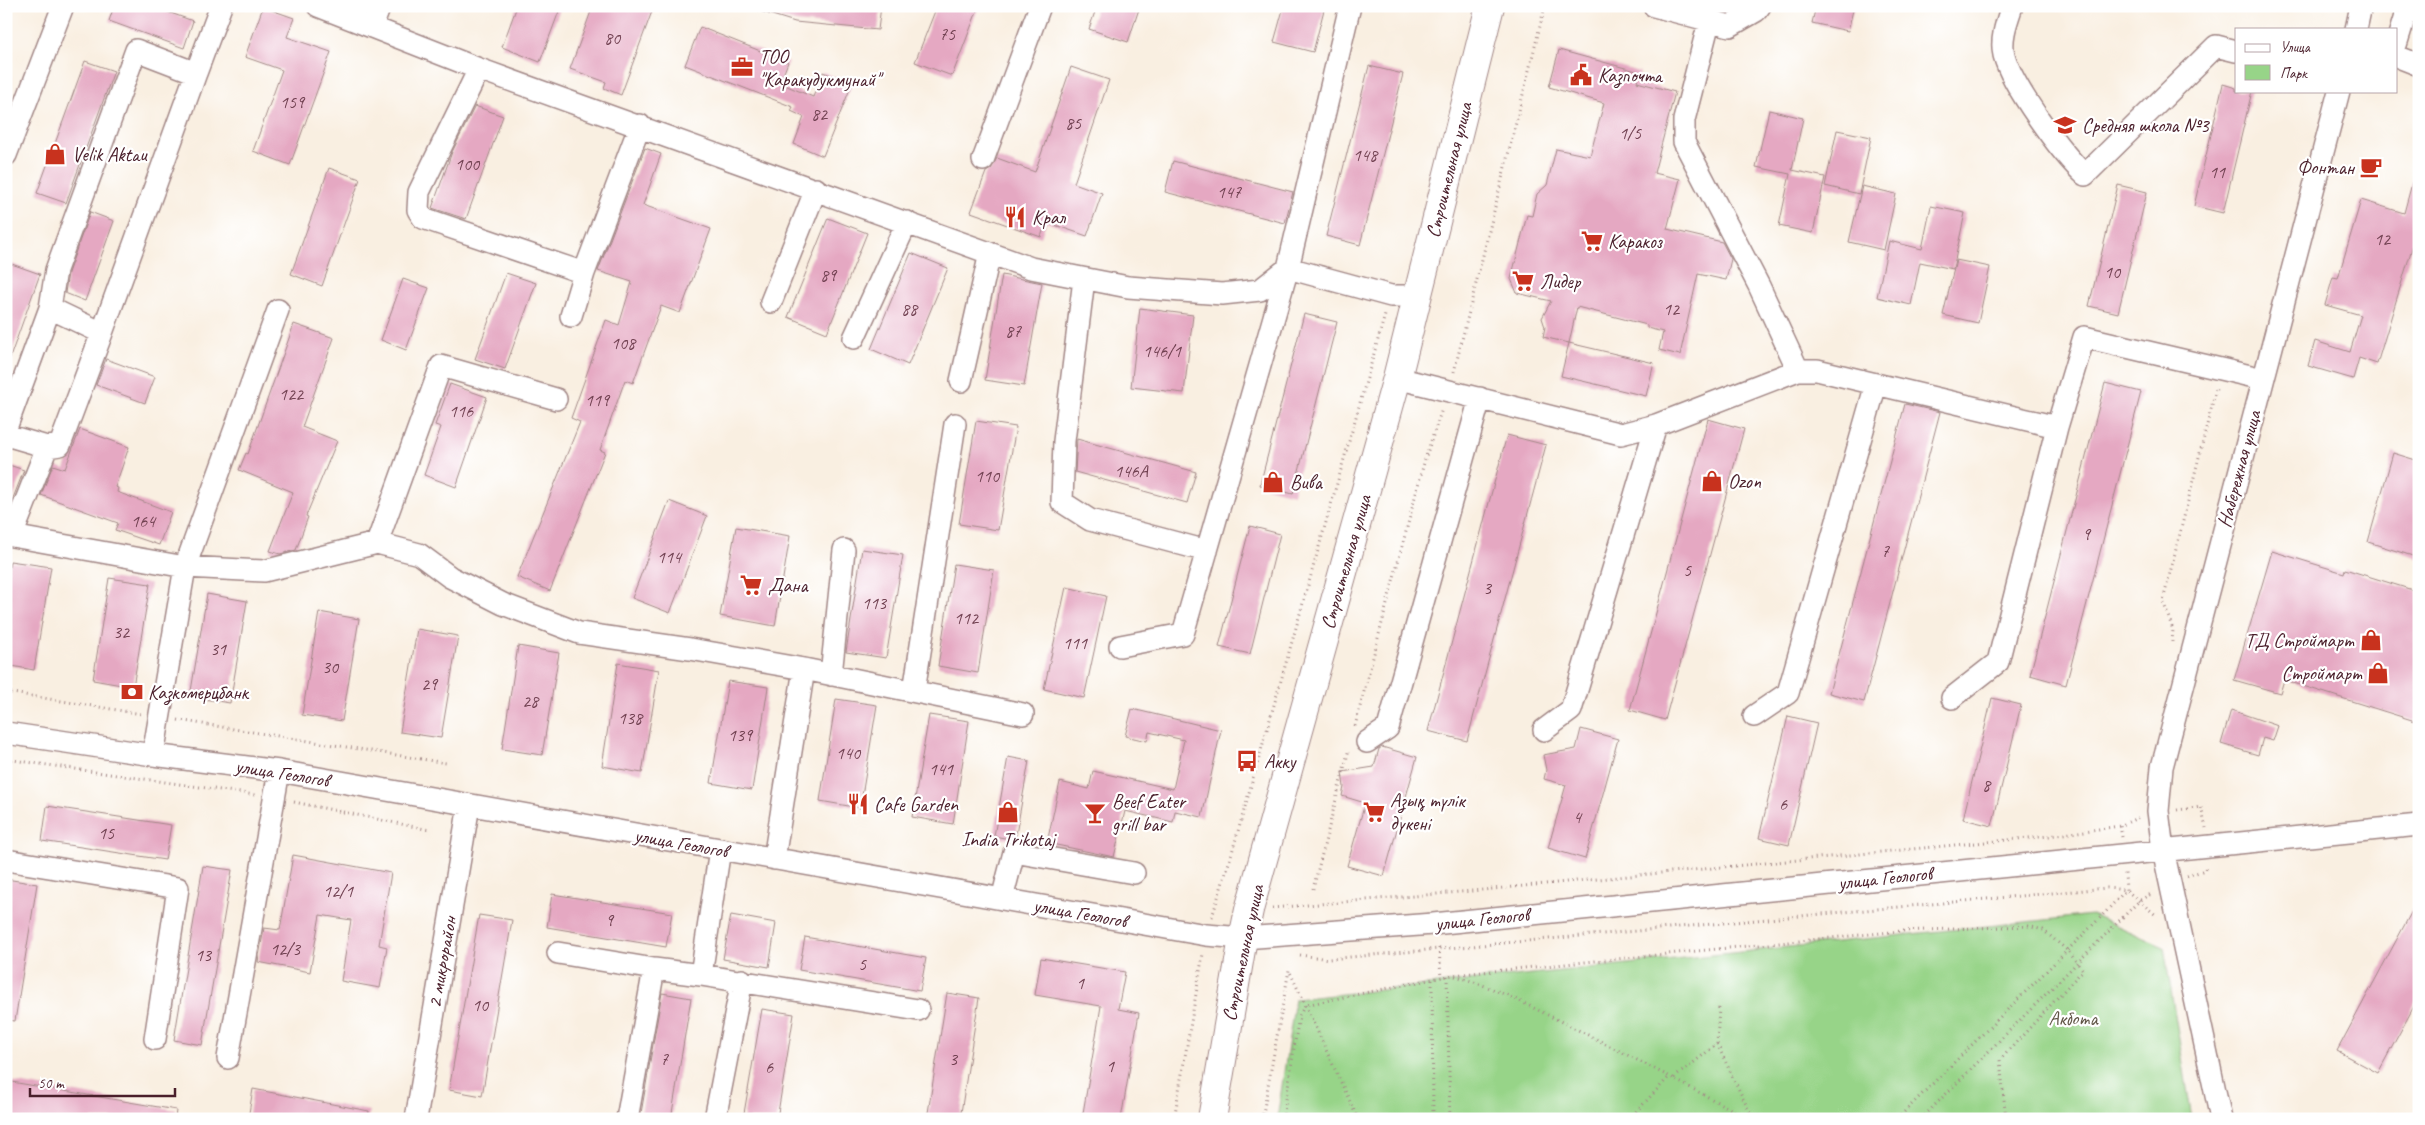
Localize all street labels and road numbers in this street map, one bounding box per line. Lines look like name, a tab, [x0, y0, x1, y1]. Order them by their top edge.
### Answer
street label: Строительная улица	[1420, 98, 1478, 240]
street label: Набережная улица	[2211, 406, 2267, 530]
street label: Строительная улица	[1315, 490, 1378, 632]
street label: улица Геологов	[232, 753, 334, 793]
street label: улица Геологов	[631, 822, 733, 864]
street label: улица Геологов	[1836, 860, 1936, 895]
street label: Строительная улица	[1216, 881, 1270, 1023]
street label: улица Геологов	[1030, 892, 1132, 934]
street label: улица Геологов	[1433, 901, 1533, 936]
street label: 2 микрорайон	[422, 913, 463, 1010]

